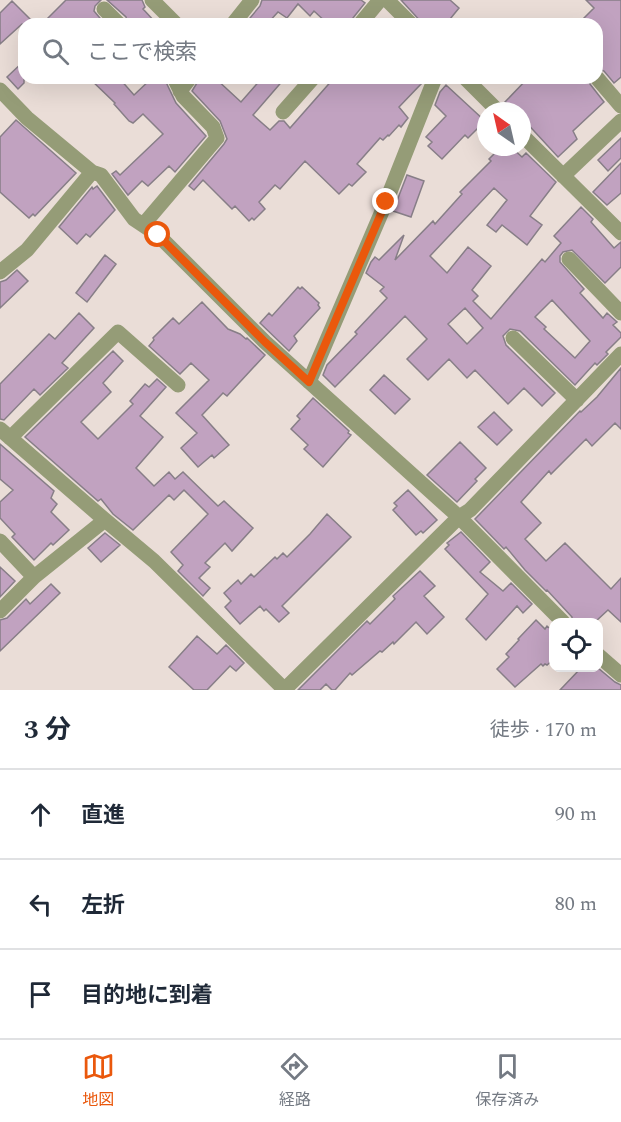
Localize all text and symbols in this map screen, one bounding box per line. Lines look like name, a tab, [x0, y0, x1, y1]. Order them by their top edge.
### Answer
search box	[18, 18, 603, 84]
icon: search	[39, 35, 72, 68]
text: ここで検索	[87, 36, 197, 69]
north arrow	[477, 102, 531, 156]
route end	[372, 188, 398, 214]
route start	[144, 221, 170, 247]
map controls	[549, 618, 603, 672]
button: locate	[549, 618, 603, 672]
text: 3 分	[24, 710, 71, 750]
text: 徒歩 · 170 m	[490, 715, 597, 745]
icon: ahead	[24, 798, 57, 831]
text: 直進	[81, 799, 125, 832]
text: 90 m	[555, 799, 597, 829]
icon: left	[24, 888, 57, 921]
text: 左折	[81, 889, 125, 922]
text: 80 m	[555, 889, 597, 919]
icon: arrive	[24, 978, 57, 1011]
text: 目的地に到着	[81, 979, 213, 1012]
tab: 地図	[82, 1050, 115, 1112]
tab: 経路	[278, 1050, 311, 1112]
tab: 保存済み	[475, 1050, 539, 1112]

